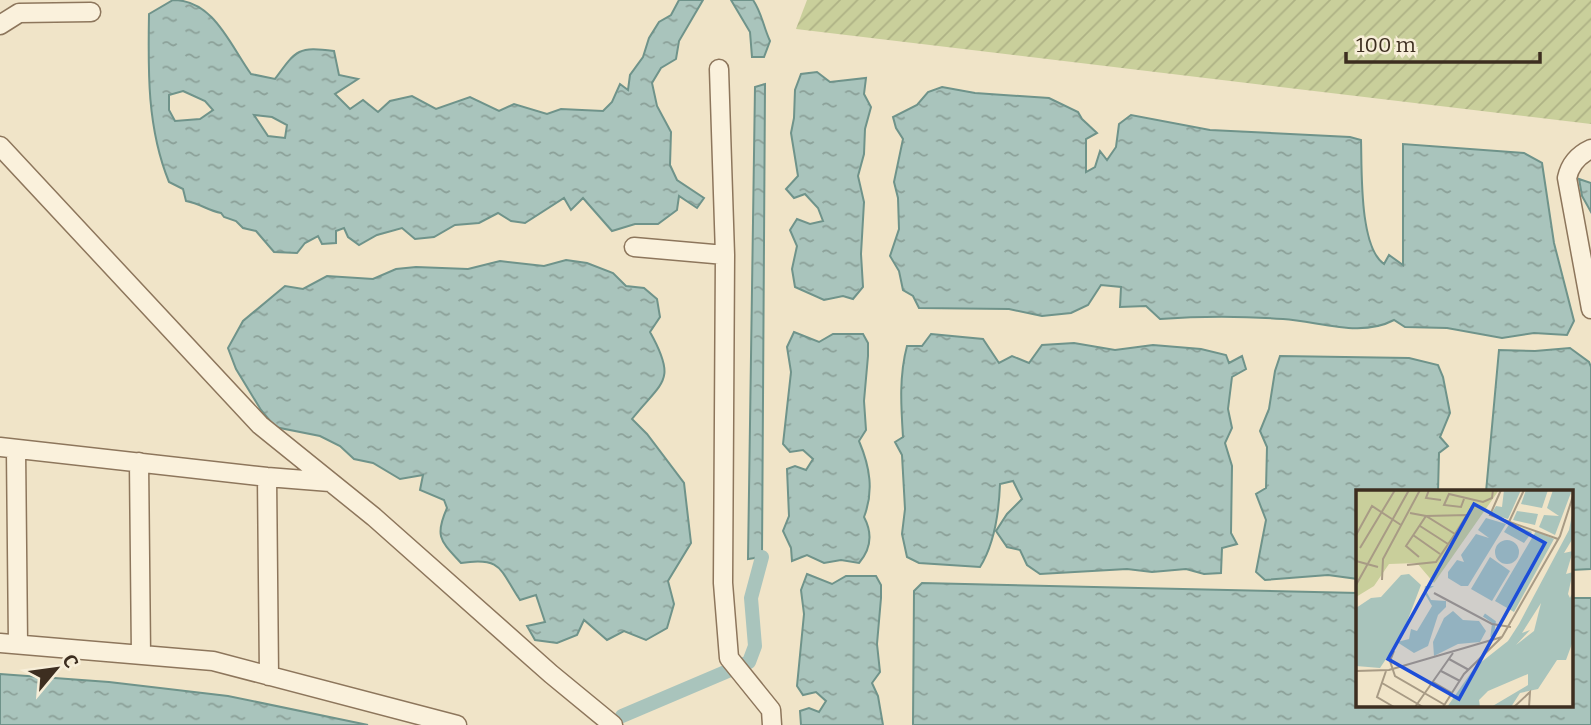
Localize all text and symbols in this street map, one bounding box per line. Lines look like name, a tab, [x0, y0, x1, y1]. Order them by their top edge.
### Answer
scale bar	[1346, 21, 1540, 65]
text: 100 m	[1356, 32, 1416, 58]
inset map	[1356, 490, 1574, 708]
north arrow	[21, 634, 91, 704]
text: С	[57, 650, 83, 672]

